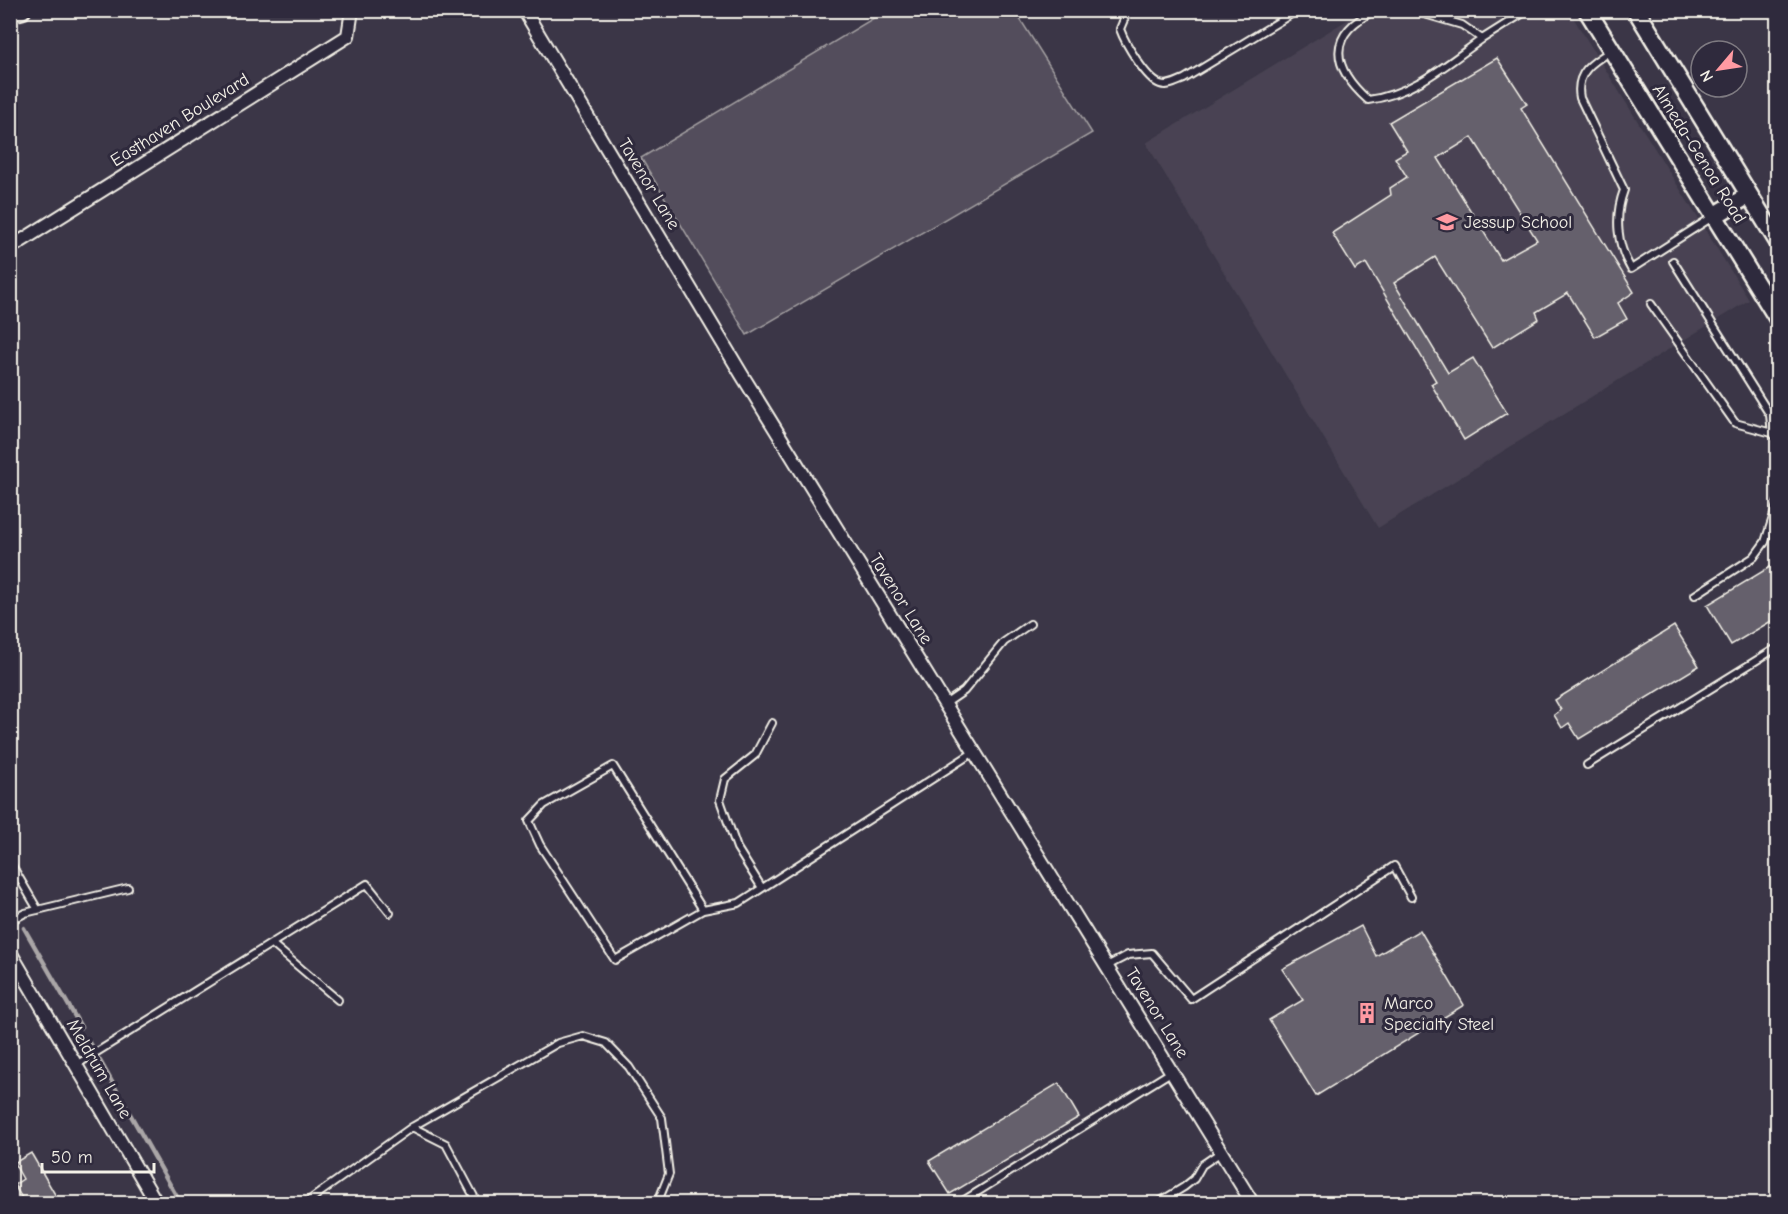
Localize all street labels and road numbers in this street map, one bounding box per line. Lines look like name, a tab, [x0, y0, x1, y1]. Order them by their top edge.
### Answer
street label: Easthaven Boulevard	[107, 69, 253, 171]
street label: Almeda-Genoa Road	[1648, 81, 1750, 227]
street label: Tavenor Lane	[614, 135, 684, 233]
street label: Tavenor Lane	[865, 550, 937, 648]
street label: Tavenor Lane	[1121, 964, 1193, 1062]
street label: Meldrum Lane	[62, 1015, 136, 1123]

